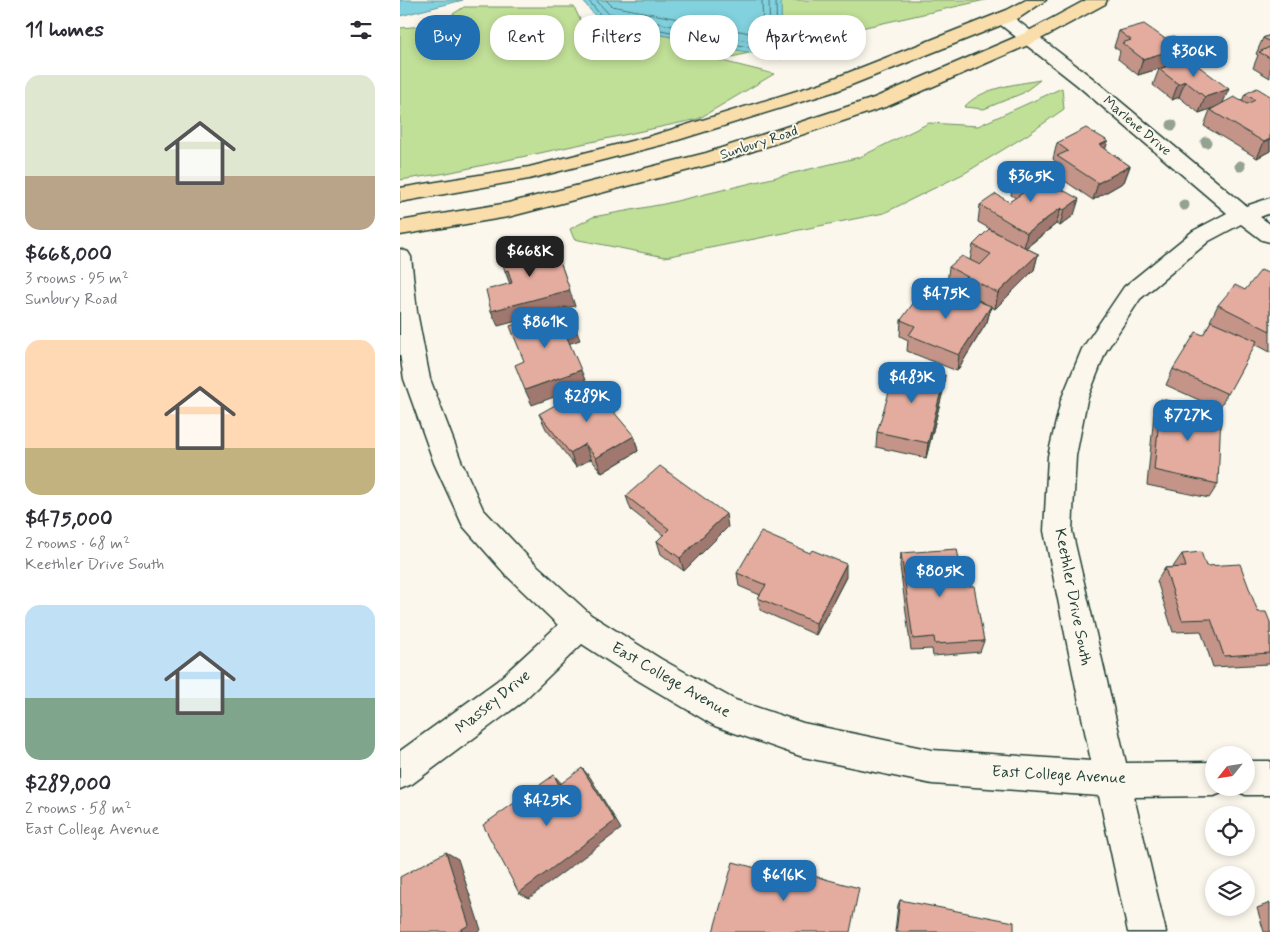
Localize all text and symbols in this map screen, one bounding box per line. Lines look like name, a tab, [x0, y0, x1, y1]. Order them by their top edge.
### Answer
chip: Buy	[415, 15, 480, 60]
chip: Rent	[490, 15, 564, 60]
chip: Filters	[574, 15, 660, 60]
chip: New	[670, 15, 738, 60]
chip: Apartment	[748, 15, 866, 60]
text: 11 homes	[25, 16, 104, 44]
icon: filters	[347, 16, 375, 44]
pin: $306K	[1159, 36, 1229, 78]
text: $306K	[1172, 41, 1216, 62]
street label: Marlene Drive	[1099, 92, 1175, 160]
icon: home	[155, 108, 245, 198]
street label: Sunbury Road	[718, 122, 800, 164]
pin: $365K	[996, 160, 1066, 203]
text: $365K	[1008, 166, 1054, 187]
pin: $668K	[495, 236, 565, 278]
text: $668,000	[25, 240, 112, 268]
text: $668K	[507, 241, 553, 262]
text: 3 rooms · 95 m²	[25, 268, 129, 289]
pin: $475K	[911, 278, 981, 320]
text: $475K	[923, 283, 969, 304]
text: Sunbury Road	[25, 289, 117, 310]
pin: $861K	[510, 306, 580, 349]
text: $861K	[523, 312, 567, 333]
pin: $483K	[877, 362, 947, 404]
text: $483K	[889, 367, 935, 388]
icon: home	[155, 373, 245, 463]
pin: $289K	[552, 380, 622, 423]
text: $289K	[564, 386, 610, 407]
pin: $727K	[1153, 400, 1223, 442]
text: $727K	[1164, 405, 1212, 426]
text: $475,000	[25, 505, 113, 533]
street label: Keethler Drive South	[1049, 527, 1097, 667]
text: 2 rooms · 68 m²	[25, 533, 130, 554]
text: Keethler Drive South	[25, 554, 164, 575]
pin: $805K	[905, 556, 975, 598]
text: $805K	[916, 561, 964, 582]
street label: East College Avenue	[608, 637, 735, 723]
icon: home	[155, 638, 245, 728]
street label: Massey Drive	[451, 665, 535, 739]
north arrow	[1205, 746, 1255, 796]
map controls	[1205, 746, 1255, 916]
street label: East College Avenue	[991, 761, 1127, 789]
text: $289,000	[25, 770, 111, 798]
pin: $425K	[512, 784, 582, 827]
text: $425K	[523, 790, 571, 811]
text: 2 rooms · 58 m²	[25, 798, 131, 819]
button: locate	[1205, 806, 1255, 856]
text: East College Avenue	[25, 819, 159, 840]
pin: $616K	[749, 860, 819, 902]
text: $616K	[762, 865, 806, 886]
button: layers	[1205, 866, 1255, 916]

